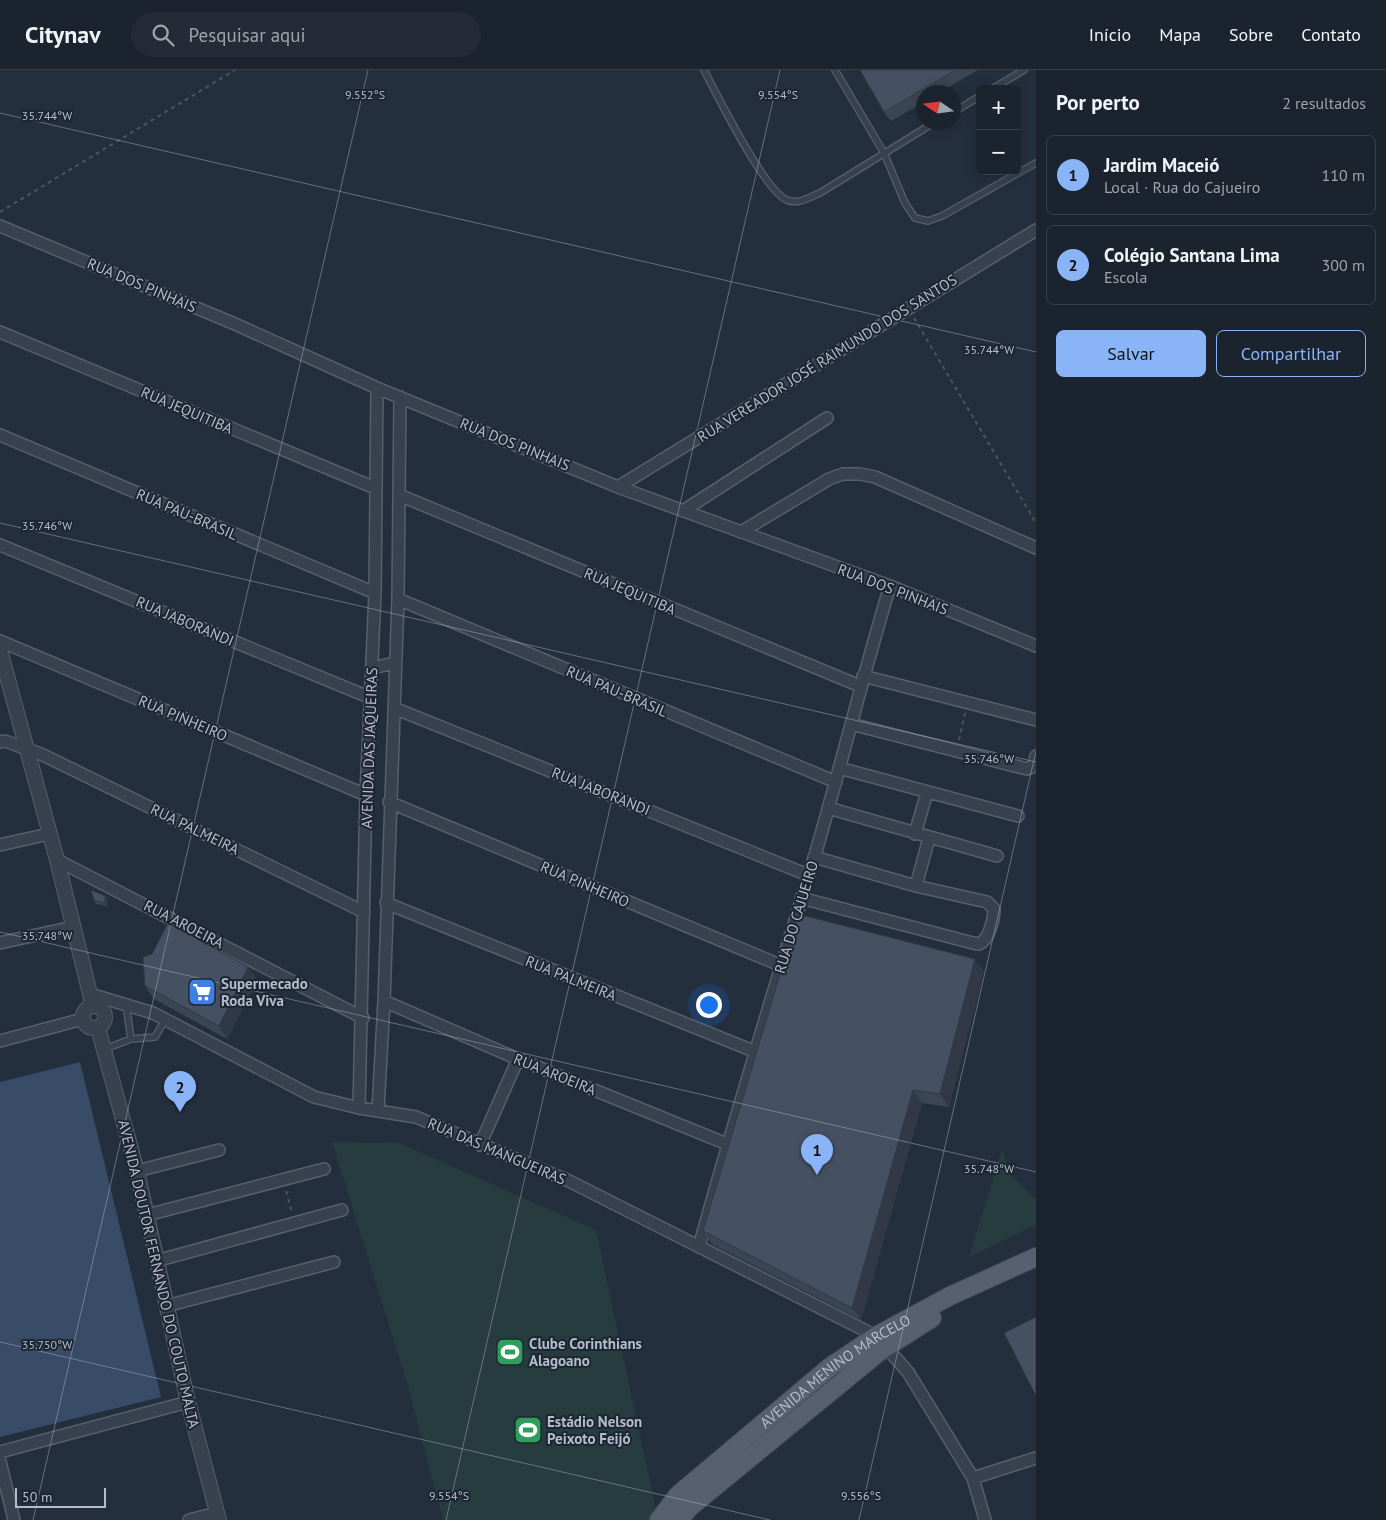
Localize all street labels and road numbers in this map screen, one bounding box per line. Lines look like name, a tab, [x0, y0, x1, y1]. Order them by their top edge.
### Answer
street label: RUA DOS PINHAIS	[84, 253, 200, 317]
street label: RUA VEREADOR JOSÉ RAIMUNDO DOS SANTOS	[694, 270, 960, 446]
street label: RUA JEQUITIBA	[138, 382, 236, 438]
street label: RUA DOS PINHAIS	[457, 413, 573, 475]
street label: RUA PAU-BRASIL	[133, 484, 241, 544]
street label: RUA DOS PINHAIS	[835, 559, 951, 619]
street label: RUA JEQUITIBA	[581, 563, 679, 619]
street label: RUA JABORANDI	[133, 592, 237, 650]
street label: RUA PAU-BRASIL	[563, 661, 671, 721]
street label: AVENIDA DAS JAQUEIRAS	[357, 667, 381, 829]
street label: RUA PINHEIRO	[136, 691, 230, 745]
street label: RUA JABORANDI	[549, 763, 653, 819]
street label: RUA PALMEIRA	[148, 799, 243, 859]
street label: RUA PINHEIRO	[538, 857, 632, 911]
street label: RUA DO CAJUEIRO	[770, 858, 822, 976]
street label: RUA AROEIRA	[141, 896, 227, 952]
street label: RUA PALMEIRA	[523, 951, 619, 1005]
street label: RUA AROEIRA	[511, 1049, 599, 1099]
street label: RUA DAS MANGUEIRAS	[425, 1113, 569, 1189]
street label: AVENIDA DOUTOR FERNANDO DO COUTO MALTA	[114, 1118, 204, 1430]
street label: AVENIDA MENINO MARCELO	[756, 1310, 914, 1432]

